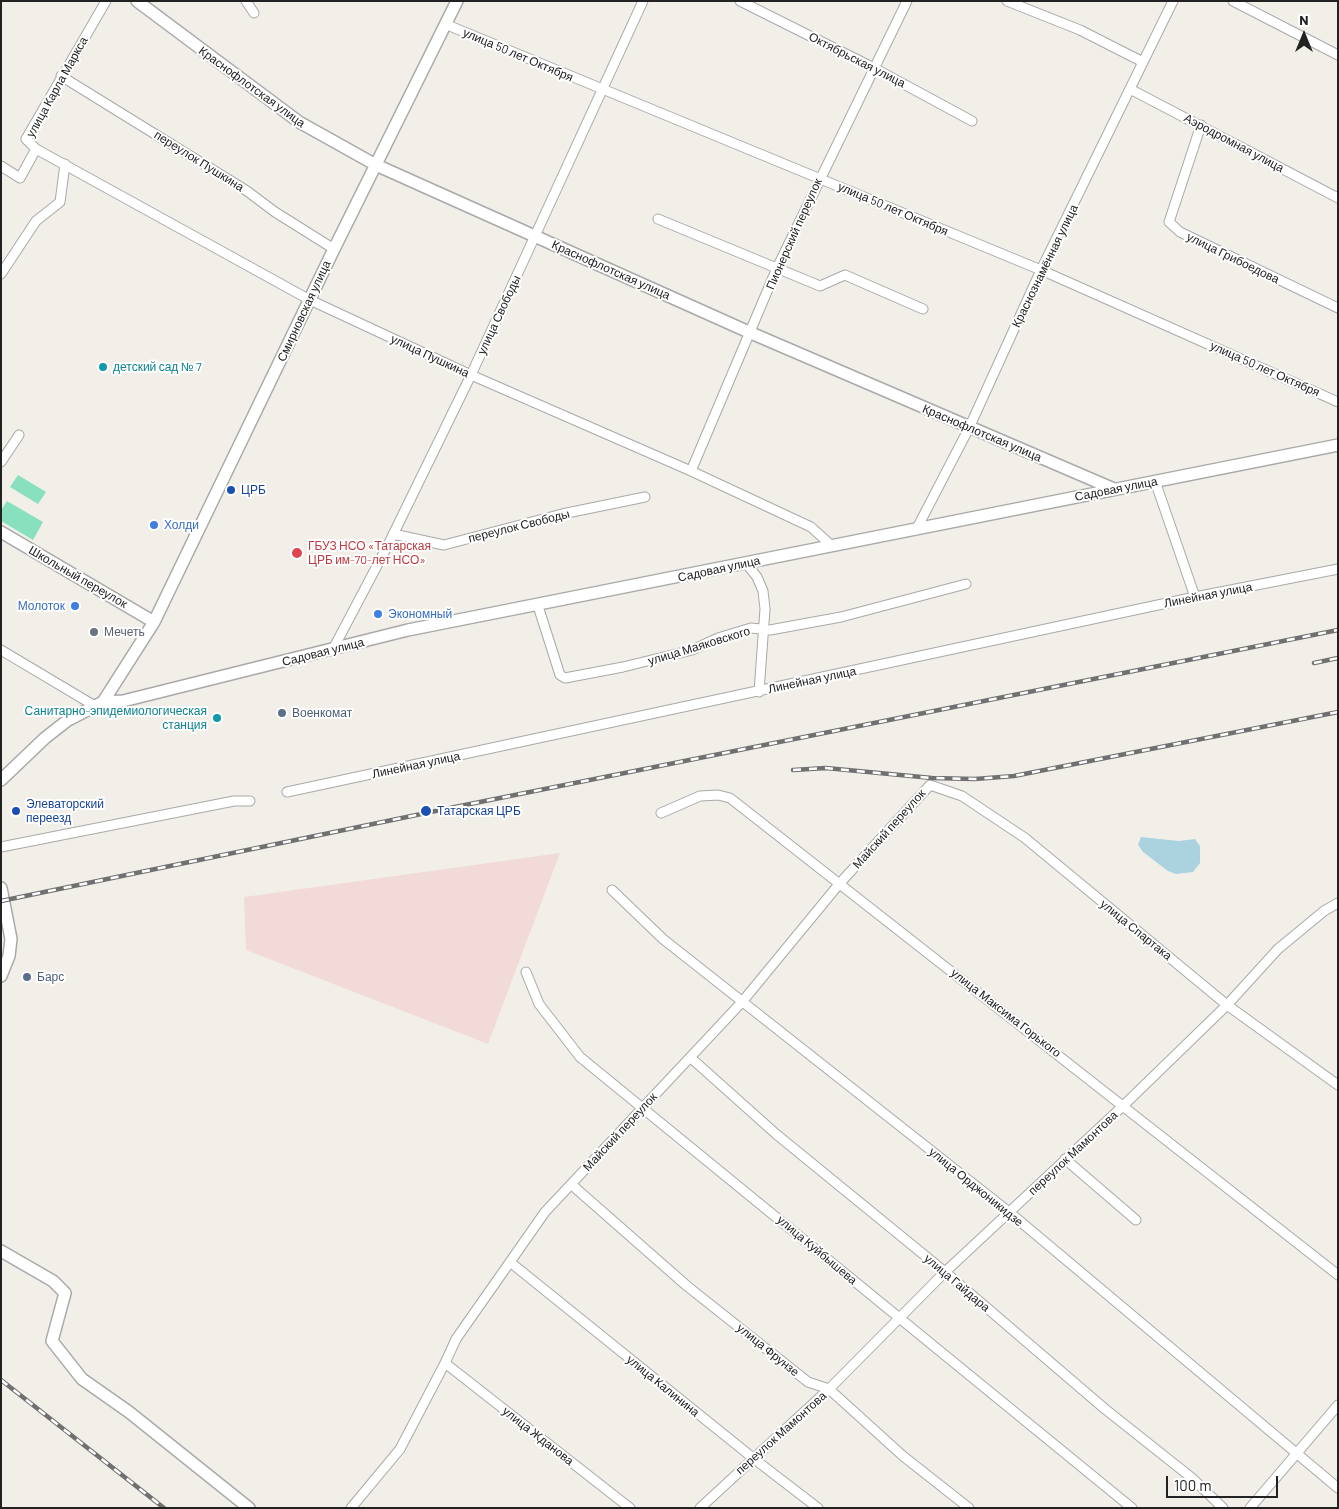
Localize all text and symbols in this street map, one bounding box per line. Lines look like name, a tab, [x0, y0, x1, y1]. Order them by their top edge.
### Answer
north arrow	[1279, 10, 1329, 60]
text: N	[1299, 11, 1309, 28]
street label: улица 50 лет Октября	[461, 25, 575, 85]
street label: Октябрьская улица	[806, 29, 908, 91]
street label: улица Карла Маркса	[23, 34, 91, 140]
street label: Краснофлотская улица	[196, 43, 308, 131]
street label: Аэродромная улица	[1182, 111, 1286, 175]
street label: переулок Пушкина	[151, 128, 247, 194]
street label: Пионерский переулок	[763, 176, 825, 292]
street label: улица 50 лет Октября	[836, 179, 950, 239]
street label: Краснознамённая улица	[1009, 202, 1081, 330]
street label: улица Грибоедова	[1184, 229, 1282, 287]
street label: Краснофлотская улица	[549, 237, 673, 303]
street label: Смирновская улица	[274, 258, 334, 364]
street label: улица Свободы	[474, 273, 524, 357]
street label: улица Пушкина	[388, 332, 472, 380]
street label: улица 50 лет Октября	[1208, 338, 1322, 400]
place label: детский сад № 7	[113, 360, 202, 374]
marker: детский сад № 7	[97, 361, 109, 373]
street label: Краснофлотская улица	[920, 401, 1044, 465]
street label: Садовая улица	[1073, 474, 1159, 504]
place label: ЦРБ	[241, 483, 266, 497]
marker: ЦРБ	[225, 484, 237, 496]
street label: переулок Свободы	[467, 506, 571, 546]
place label: Холди	[164, 518, 199, 532]
marker: Холди	[148, 519, 160, 531]
place label: ГБУЗ НСО «Татарская ЦРБ им-70-лет НСО»	[308, 539, 431, 567]
street label: Школьный переулок	[26, 543, 130, 611]
marker: ГБУЗ НСО «Татарская ЦРБ им-70-лет НСО»	[290, 546, 304, 560]
street label: Садовая улица	[676, 553, 762, 585]
street label: Линейная улица	[1163, 579, 1253, 611]
place label: Молоток	[18, 599, 65, 613]
marker: Молоток	[69, 600, 81, 612]
place label: Экономный	[388, 607, 452, 621]
marker: Экономный	[372, 608, 384, 620]
street label: улица Маяковского	[646, 624, 752, 668]
place label: Мечеть	[104, 625, 145, 639]
marker: Мечеть	[88, 626, 100, 638]
street label: Садовая улица	[281, 635, 365, 669]
street label: Линейная улица	[767, 664, 857, 696]
place label: Санитарно-эпидемиологическая станция	[25, 704, 207, 732]
place label: Военкомат	[292, 706, 352, 720]
marker: Военкомат	[276, 707, 288, 719]
marker: Санитарно-эпидемиологическая станция	[211, 712, 223, 724]
street label: Линейная улица	[371, 749, 461, 781]
street label: Майский переулок	[850, 786, 928, 872]
place label: Элеваторский переезд	[26, 797, 104, 825]
marker: Татарская ЦРБ	[419, 804, 433, 818]
place label: Татарская ЦРБ	[437, 804, 521, 818]
marker: Элеваторский переезд	[10, 805, 22, 817]
street label: улица Спартака	[1097, 897, 1175, 963]
street label: улица Максима Горького	[948, 966, 1064, 1060]
place label: Барс	[37, 970, 64, 984]
marker: Барс	[21, 971, 33, 983]
street label: Майский переулок	[580, 1090, 660, 1174]
street label: переулок Мамонтова	[1025, 1108, 1121, 1198]
street label: улица Орджоникидзе	[926, 1145, 1026, 1229]
street label: улица Куйбышева	[774, 1212, 860, 1288]
street label: улица Гайдара	[921, 1251, 993, 1315]
street label: улица Фрунзе	[734, 1321, 802, 1379]
street label: улица Калинина	[624, 1352, 702, 1420]
street label: переулок Мамонтова	[733, 1389, 829, 1477]
street label: улица Жданова	[500, 1404, 576, 1468]
scale bar	[1169, 1466, 1282, 1498]
text: 100 m	[1174, 1476, 1212, 1494]

